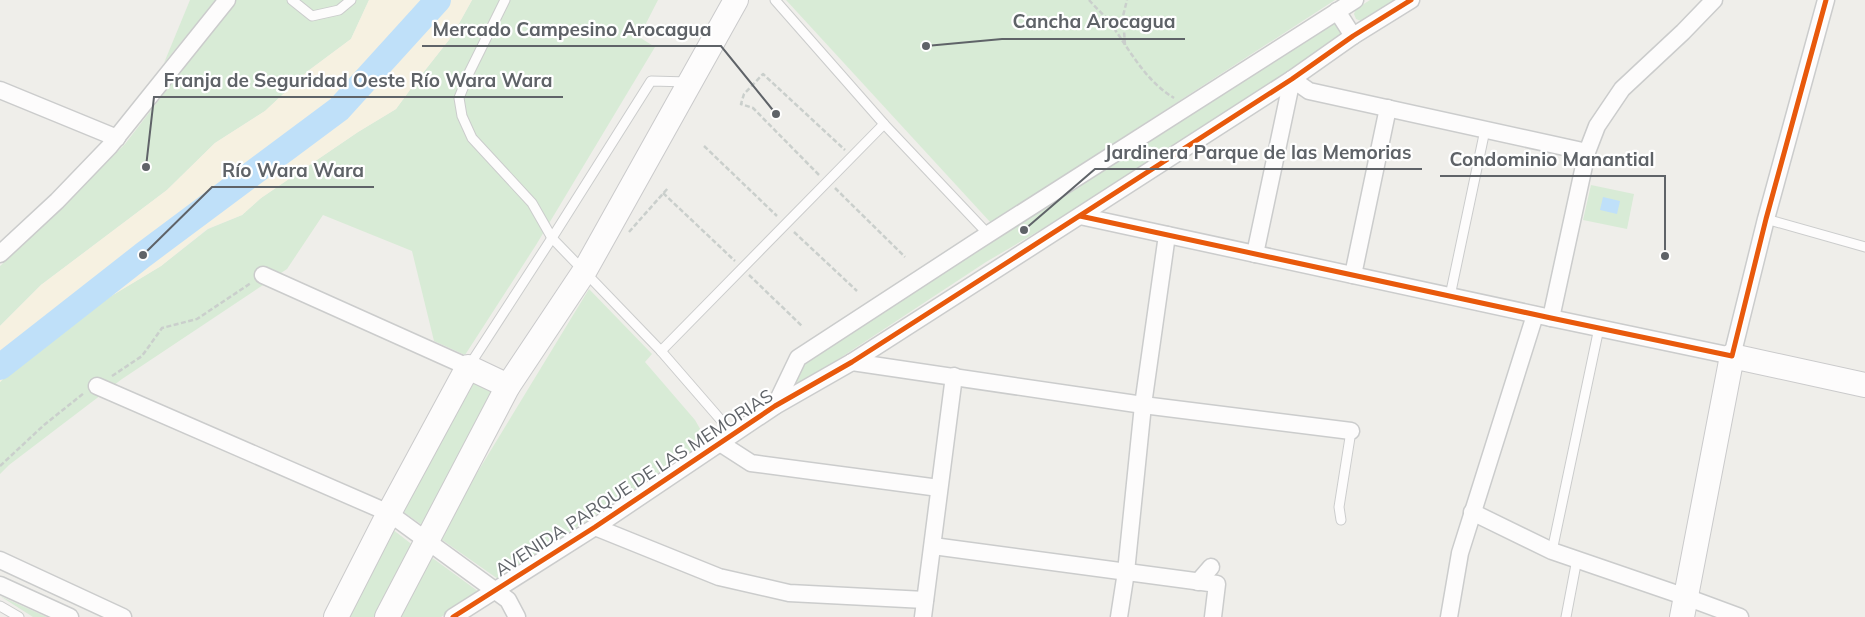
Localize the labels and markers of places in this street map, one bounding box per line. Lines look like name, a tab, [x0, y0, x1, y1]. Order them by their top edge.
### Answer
callout: Cancha Arocagua	[1002, 5, 1185, 39]
callout: Mercado Campesino Arocagua	[422, 12, 721, 46]
callout: Franja de Seguridad Oeste Río Wara Wara	[154, 63, 563, 97]
callout: Jardinera Parque de las Memorias	[1095, 135, 1422, 169]
callout: Condominio Manantial	[1440, 142, 1665, 176]
callout: Río Wara Wara	[212, 153, 374, 187]

